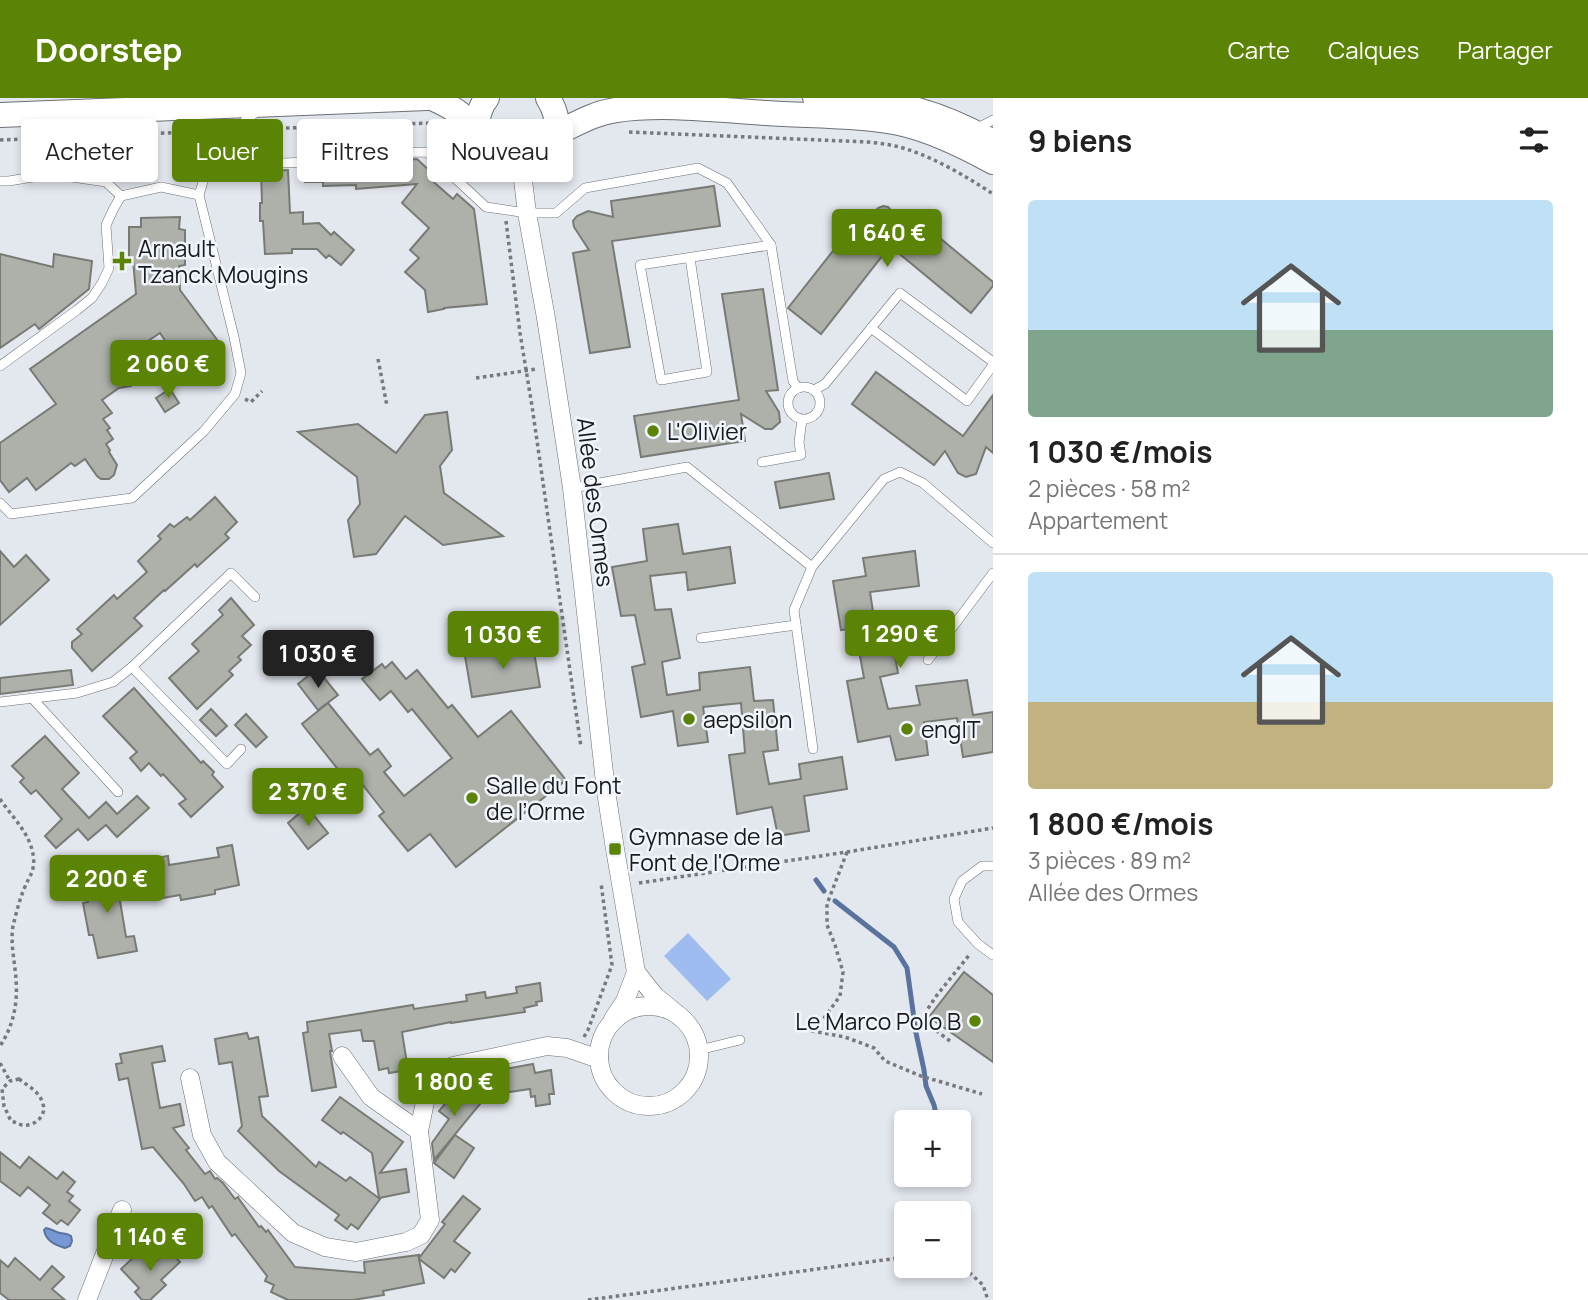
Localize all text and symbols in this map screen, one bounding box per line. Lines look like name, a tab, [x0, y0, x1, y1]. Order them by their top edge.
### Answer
text: Doorstep	[35, 27, 182, 72]
text: Carte	[1228, 33, 1290, 66]
text: Calques	[1328, 33, 1419, 66]
text: Partager	[1457, 33, 1553, 66]
chip: Acheter	[21, 119, 158, 182]
chip: Louer	[172, 119, 283, 182]
chip: Filtres	[297, 119, 413, 182]
chip: Nouveau	[427, 119, 573, 182]
text: 9 biens	[1028, 120, 1132, 161]
icon: filters	[1515, 121, 1553, 159]
pin: 1 640 €	[822, 209, 952, 269]
text: 1 640 €	[848, 216, 926, 248]
place label: Arnault Tzanck Mougins	[138, 232, 308, 290]
icon: home	[1228, 245, 1354, 371]
marker: Arnault Tzanck Mougins	[112, 251, 132, 271]
pin: 2 060 €	[103, 341, 233, 400]
text: 2 060 €	[126, 347, 210, 379]
street label: Allée des Ormes	[570, 415, 622, 589]
place label: L'Olivier	[667, 415, 747, 447]
marker: L'Olivier	[645, 423, 661, 439]
text: 1 030 €/mois	[1028, 431, 1213, 472]
text: 2 pièces · 58 m²	[1028, 472, 1190, 504]
text: Appartement	[1028, 504, 1168, 536]
pin: 1 290 €	[835, 610, 965, 670]
pin: 1 030 €	[438, 612, 568, 671]
text: 1 290 €	[861, 617, 939, 649]
icon: home	[1228, 617, 1354, 743]
text: 1 030 €	[464, 618, 542, 650]
pin: 1 030 €	[253, 630, 383, 690]
text: 1 030 €	[279, 637, 357, 669]
place label: aepsilon	[703, 703, 792, 735]
marker: aepsilon	[681, 711, 697, 727]
place label: engIT	[921, 713, 981, 745]
marker: engIT	[899, 721, 915, 737]
pin: 2 370 €	[243, 768, 373, 828]
place label: Salle du Font de l’Orme	[486, 769, 621, 827]
text: 2 370 €	[268, 775, 348, 807]
marker: Salle du Font de l’Orme	[464, 790, 480, 806]
text: 1 800 €/mois	[1028, 803, 1213, 844]
place label: Gymnase de la Font de l'Orme	[629, 820, 783, 878]
marker: Gymnase de la Font de l'Orme	[607, 841, 623, 857]
text: 3 pièces · 89 m²	[1028, 844, 1191, 876]
pin: 2 200 €	[42, 856, 172, 915]
text: 2 200 €	[66, 862, 148, 894]
text: Allée des Ormes	[1028, 876, 1198, 908]
place label: Le Marco Polo B	[795, 1005, 961, 1037]
marker: Le Marco Polo B	[967, 1013, 983, 1029]
pin: 1 800 €	[389, 1058, 519, 1118]
text: 1 800 €	[414, 1065, 494, 1097]
map controls	[894, 1110, 971, 1278]
button: +	[894, 1110, 971, 1187]
button: −	[894, 1201, 971, 1278]
pin: 1 140 €	[85, 1214, 215, 1273]
text: 1 140 €	[113, 1220, 187, 1252]

